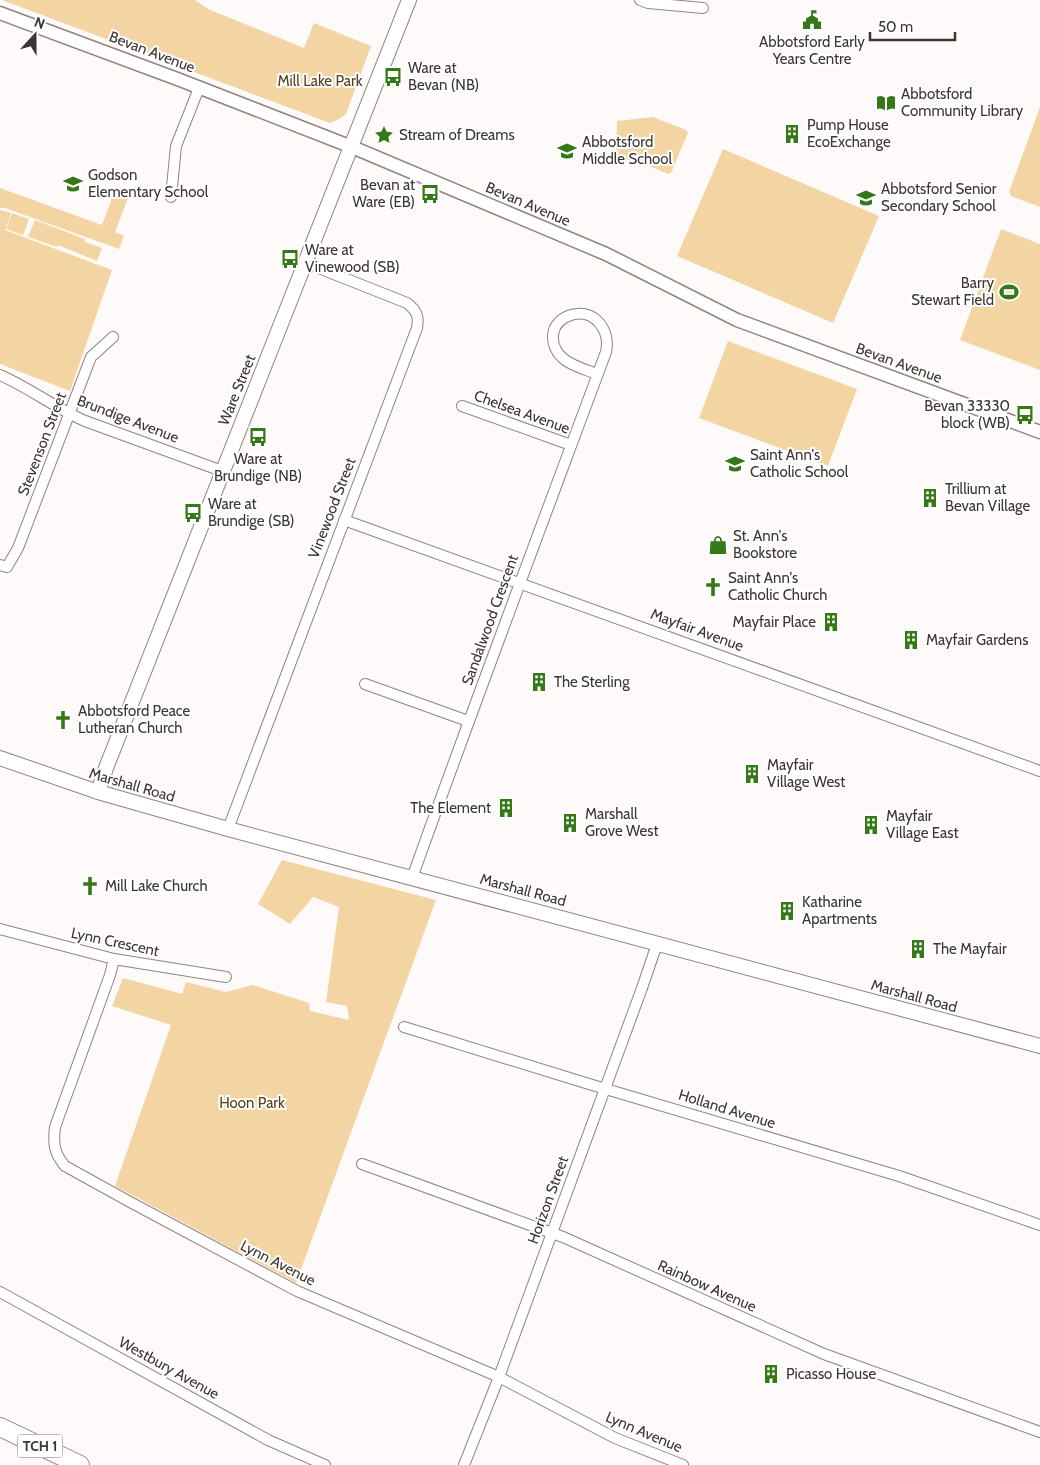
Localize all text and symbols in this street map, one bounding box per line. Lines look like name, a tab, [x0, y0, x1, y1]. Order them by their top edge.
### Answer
public building icon: Abbotsford Early Years Centre	[801, 9, 823, 31]
north arrow	[10, 10, 60, 60]
scale bar	[870, 10, 955, 42]
text: N	[32, 13, 48, 33]
text: 50 m	[878, 18, 913, 36]
street label: Bevan Avenue	[107, 27, 198, 77]
place label: Abbotsford Early Years Centre	[759, 33, 865, 68]
place label: Ware at Bevan (NB)	[408, 59, 479, 94]
bus stop icon: Ware at Bevan (NB)	[382, 66, 404, 88]
park label: Mill Lake Park	[278, 72, 363, 90]
place label: Abbotsford Community Library	[901, 85, 1024, 120]
library icon: Abbotsford Community Library	[875, 92, 897, 114]
place label: Pump House EcoExchange	[807, 116, 891, 151]
building icon: Pump House EcoExchange	[781, 123, 803, 145]
place icon: Stream of Dreams	[373, 124, 395, 146]
place label: Stream of Dreams	[399, 126, 515, 144]
place label: Abbotsford Middle School	[582, 133, 673, 168]
school or university icon: Abbotsford Middle School	[556, 140, 578, 162]
place label: Godson Elementary School	[88, 166, 209, 201]
school or university icon: Godson Elementary School	[62, 173, 84, 195]
place label: Bevan at Ware (EB)	[353, 176, 415, 211]
street label: Bevan Avenue	[483, 178, 573, 230]
place label: Abbotsford Senior Secondary School	[881, 180, 997, 215]
bus stop icon: Bevan at Ware (EB)	[419, 183, 441, 205]
school or university icon: Abbotsford Senior Secondary School	[855, 187, 877, 209]
place label: Ware at Vinewood (SB)	[305, 241, 400, 276]
bus stop icon: Ware at Vinewood (SB)	[279, 248, 301, 270]
place label: Barry Stewart Field	[911, 274, 994, 309]
sports icon: Barry Stewart Field	[998, 281, 1020, 303]
street label: Bevan Avenue	[853, 339, 945, 387]
street label: Ware Street	[215, 352, 259, 428]
street label: Chelsea Avenue	[472, 386, 573, 438]
street label: Stevenson Street	[14, 390, 70, 498]
street label: Brundige Avenue	[75, 391, 182, 447]
place label: Bevan 33330 block (WB)	[924, 397, 1010, 432]
bus stop icon: Bevan 33330 block (WB)	[1014, 404, 1036, 426]
bus stop icon: Ware at Brundige (NB)	[247, 426, 269, 448]
place label: Saint Ann's Catholic School	[750, 446, 849, 481]
place label: Ware at Brundige (NB)	[214, 450, 302, 485]
school or university icon: Saint Ann's Catholic School	[724, 453, 746, 475]
street label: Vinewood Street	[304, 455, 360, 561]
place label: Trillium at Bevan Village	[945, 480, 1031, 515]
building icon: Trillium at Bevan Village	[919, 487, 941, 509]
place label: Ware at Brundige (SB)	[208, 495, 294, 530]
bus stop icon: Ware at Brundige (SB)	[182, 502, 204, 524]
place label: St. Ann's Bookstore	[733, 527, 797, 562]
shop icon: St. Ann's Bookstore	[707, 534, 729, 556]
street label: Sandalwood Crescent	[458, 552, 522, 688]
place label: Saint Ann's Catholic Church	[728, 569, 827, 604]
church icon: Saint Ann's Catholic Church	[702, 576, 724, 598]
street label: Mayfair Avenue	[648, 605, 746, 655]
building icon: Mayfair Place	[820, 611, 842, 633]
place label: Mayfair Place	[732, 613, 816, 631]
building icon: Mayfair Gardens	[900, 629, 922, 651]
place label: Mayfair Gardens	[926, 631, 1028, 649]
building icon: The Sterling	[528, 671, 550, 693]
place label: The Sterling	[554, 673, 630, 691]
place label: Abbotsford Peace Lutheran Church	[78, 702, 191, 737]
church icon: Abbotsford Peace Lutheran Church	[52, 709, 74, 731]
place label: Mayfair Village West	[767, 756, 845, 791]
building icon: Mayfair Village West	[741, 763, 763, 785]
street label: Marshall Road	[87, 764, 177, 806]
building icon: The Element	[495, 797, 517, 819]
place label: The Element	[410, 799, 491, 817]
place label: Marshall Grove West	[585, 805, 659, 840]
place label: Mayfair Village East	[886, 807, 959, 842]
building icon: Marshall Grove West	[559, 812, 581, 834]
building icon: Mayfair Village East	[860, 814, 882, 836]
street label: Marshall Road	[478, 870, 568, 910]
church icon: Mill Lake Church	[79, 875, 101, 897]
place label: Mill Lake Church	[105, 877, 208, 895]
place label: Katharine Apartments	[802, 893, 877, 928]
building icon: Katharine Apartments	[776, 900, 798, 922]
street label: Lynn Crescent	[69, 924, 161, 960]
building icon: The Mayfair	[907, 938, 929, 960]
place label: The Mayfair	[933, 940, 1007, 958]
street label: Marshall Road	[869, 976, 959, 1016]
street label: Holland Avenue	[676, 1086, 778, 1132]
park label: Hoon Park	[219, 1094, 285, 1112]
street label: Horizon Street	[524, 1154, 572, 1246]
street label: Lynn Avenue	[238, 1236, 319, 1290]
street label: Rainbow Avenue	[655, 1256, 759, 1316]
street label: Westbury Avenue	[116, 1333, 223, 1403]
building icon: Picasso House	[760, 1363, 782, 1385]
place label: Picasso House	[786, 1365, 876, 1383]
street label: Lynn Avenue	[603, 1408, 685, 1456]
road number: TCH 1	[18, 1434, 62, 1458]

